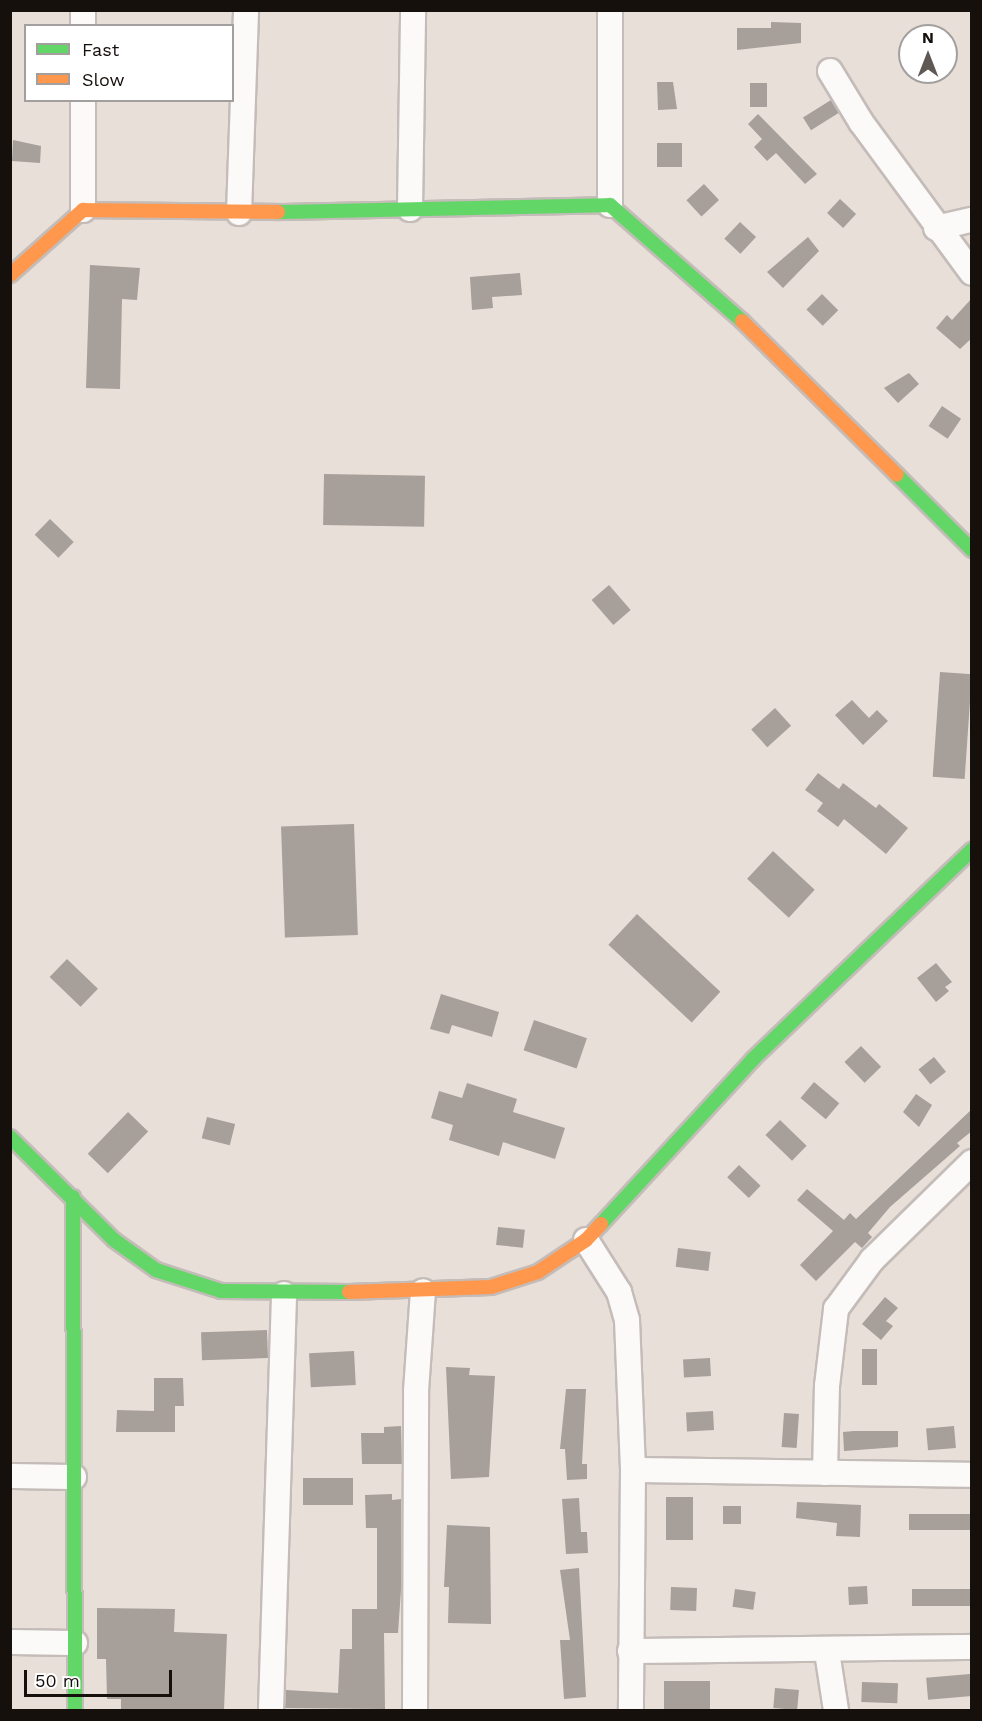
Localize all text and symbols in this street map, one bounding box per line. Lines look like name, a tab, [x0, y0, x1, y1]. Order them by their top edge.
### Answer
legend	[24, 24, 234, 102]
north arrow	[898, 24, 958, 84]
text: N	[922, 28, 934, 47]
text: Fast	[82, 39, 119, 60]
text: Slow	[82, 69, 125, 90]
scale bar	[27, 1658, 176, 1696]
text: 50 m	[35, 1670, 80, 1691]

